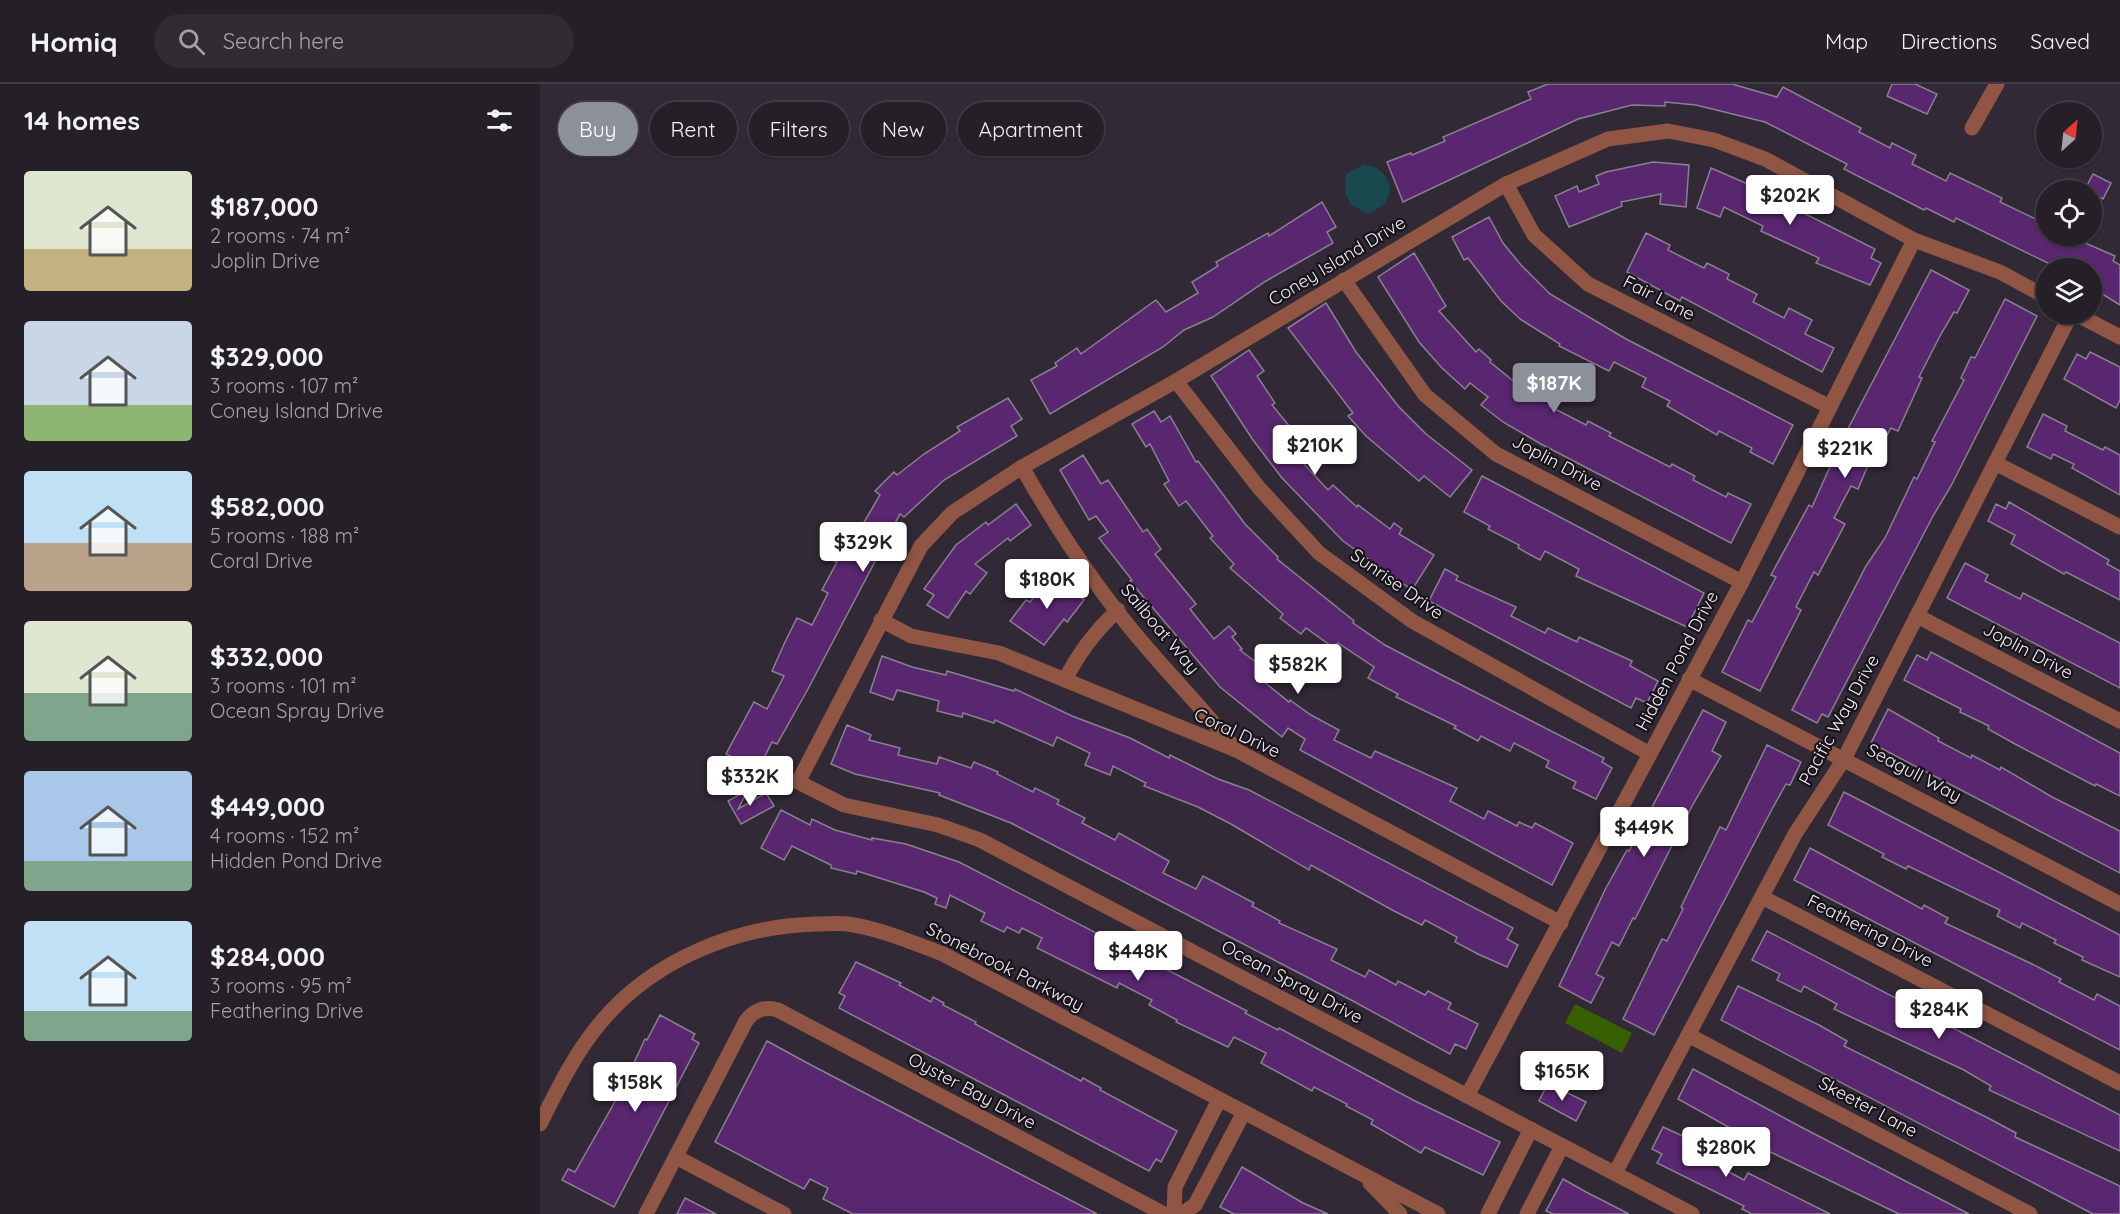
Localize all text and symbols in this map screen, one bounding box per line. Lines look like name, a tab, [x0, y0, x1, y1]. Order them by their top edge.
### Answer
search box	[154, 14, 574, 68]
text: Homiq	[30, 24, 118, 59]
icon: search	[175, 25, 208, 58]
text: Search here	[223, 27, 344, 55]
text: Map	[1825, 28, 1868, 54]
text: Directions	[1901, 28, 1997, 54]
text: Saved	[2030, 28, 2090, 54]
chip: Buy	[558, 102, 638, 156]
chip: Rent	[650, 102, 737, 156]
chip: Filters	[749, 102, 849, 156]
chip: New	[861, 102, 946, 156]
chip: Apartment	[958, 102, 1104, 156]
north arrow	[2036, 102, 2102, 168]
map controls	[2036, 102, 2102, 324]
text: 14 homes	[24, 104, 140, 137]
icon: filters	[483, 104, 516, 137]
pin: $202K	[1748, 175, 1832, 226]
button: locate	[2036, 180, 2102, 246]
text: $202K	[1760, 182, 1820, 207]
text: $187,000	[210, 190, 318, 223]
icon: home	[72, 195, 144, 267]
street label: Coney Island Drive	[1264, 211, 1409, 311]
text: 2 rooms · 74 m²	[210, 223, 350, 248]
text: Joplin Drive	[210, 248, 320, 273]
button: layers	[2036, 258, 2102, 324]
street label: Fair Lane	[1619, 270, 1699, 325]
text: $329,000	[210, 340, 324, 373]
icon: home	[72, 345, 144, 417]
pin: $187K	[1512, 363, 1596, 414]
text: $187K	[1527, 370, 1581, 395]
text: 3 rooms · 107 m²	[210, 373, 358, 398]
text: Coney Island Drive	[210, 398, 383, 423]
pin: $210K	[1273, 425, 1357, 476]
pin: $221K	[1803, 428, 1887, 479]
street label: Joplin Drive	[1508, 429, 1606, 496]
text: $210K	[1287, 432, 1343, 457]
text: $221K	[1817, 435, 1873, 460]
text: $582,000	[210, 490, 325, 523]
icon: home	[72, 495, 144, 567]
pin: $329K	[821, 522, 905, 573]
text: 5 rooms · 188 m²	[210, 523, 359, 548]
text: $329K	[834, 529, 892, 554]
street label: Sunrise Drive	[1346, 543, 1448, 624]
text: Coral Drive	[210, 548, 313, 573]
pin: $180K	[1005, 559, 1089, 610]
text: $180K	[1019, 566, 1075, 591]
street label: Sailboat Way	[1116, 579, 1205, 679]
street label: Hidden Pond Drive	[1630, 587, 1723, 735]
street label: Joplin Drive	[1979, 617, 2077, 684]
text: $332,000	[210, 640, 323, 673]
pin: $582K	[1256, 644, 1340, 695]
icon: home	[72, 645, 144, 717]
street label: Pacific Way Drive	[1793, 650, 1884, 789]
text: $582K	[1269, 651, 1327, 676]
text: 3 rooms · 101 m²	[210, 673, 357, 698]
text: Ocean Spray Drive	[210, 698, 384, 723]
street label: Coral Drive	[1190, 703, 1284, 763]
street label: Seagull Way	[1863, 738, 1966, 807]
pin: $332K	[708, 756, 792, 807]
text: $332K	[721, 763, 779, 788]
text: $449,000	[210, 790, 325, 823]
icon: home	[72, 795, 144, 867]
pin: $449K	[1602, 807, 1686, 858]
text: $449K	[1614, 814, 1674, 839]
text: 4 rooms · 152 m²	[210, 823, 359, 848]
text: Hidden Pond Drive	[210, 848, 382, 873]
street label: Feathering Drive	[1803, 889, 1937, 972]
street label: Stonebrook Parkway	[922, 917, 1088, 1016]
pin: $448K	[1096, 931, 1180, 982]
street label: Ocean Spray Drive	[1218, 935, 1367, 1029]
text: $448K	[1108, 938, 1168, 963]
text: $284,000	[210, 940, 325, 973]
icon: home	[72, 945, 144, 1017]
text: 3 rooms · 95 m²	[210, 973, 352, 998]
pin: $284K	[1897, 989, 1981, 1040]
text: $284K	[1909, 996, 1969, 1021]
text: Feathering Drive	[210, 998, 364, 1023]
street label: Oyster Bay Drive	[904, 1047, 1040, 1134]
pin: $165K	[1520, 1051, 1604, 1102]
text: $165K	[1534, 1058, 1590, 1083]
pin: $158K	[593, 1062, 677, 1113]
text: $158K	[607, 1069, 663, 1094]
street label: Skeeter Lane	[1815, 1071, 1922, 1142]
pin: $280K	[1684, 1127, 1768, 1178]
text: $280K	[1696, 1134, 1756, 1159]

